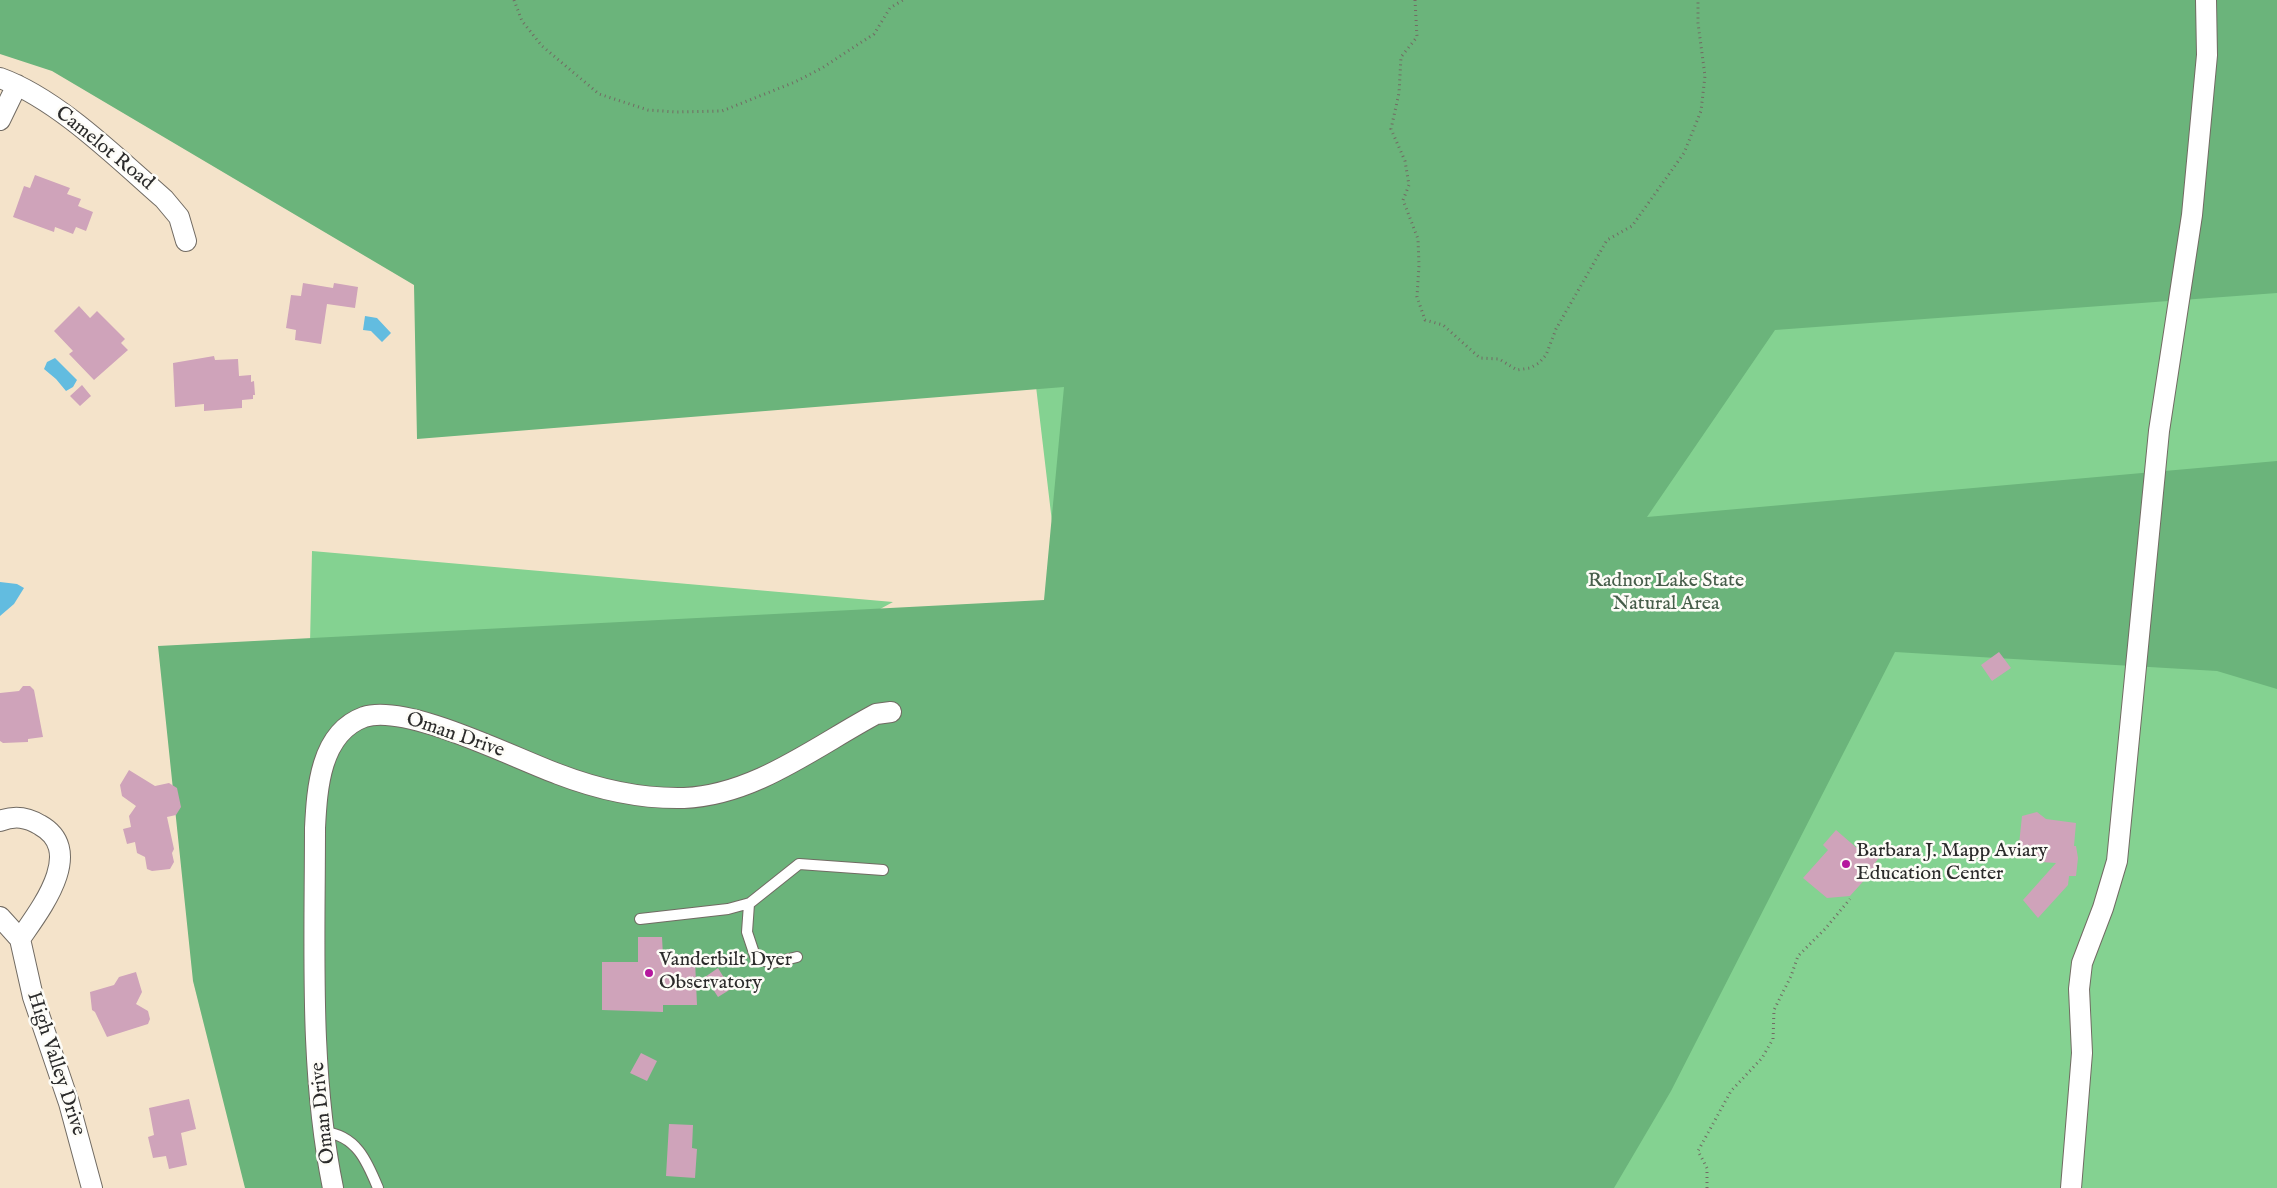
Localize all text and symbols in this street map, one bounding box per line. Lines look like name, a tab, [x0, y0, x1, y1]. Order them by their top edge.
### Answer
street label: Camelot Road	[50, 102, 158, 196]
park label: Radnor Lake State Natural Area	[1588, 570, 1744, 617]
street label: Oman Drive	[403, 708, 507, 764]
place label: Barbara J. Mapp Aviary Education Center	[1856, 840, 2048, 887]
marker: Barbara J. Mapp Aviary Education Center	[1840, 858, 1852, 870]
place label: Vanderbilt Dyer Observatory	[659, 949, 792, 996]
marker: Vanderbilt Dyer Observatory	[643, 967, 655, 979]
street label: High Valley Drive	[20, 989, 90, 1139]
street label: Oman Drive	[307, 1061, 341, 1165]

